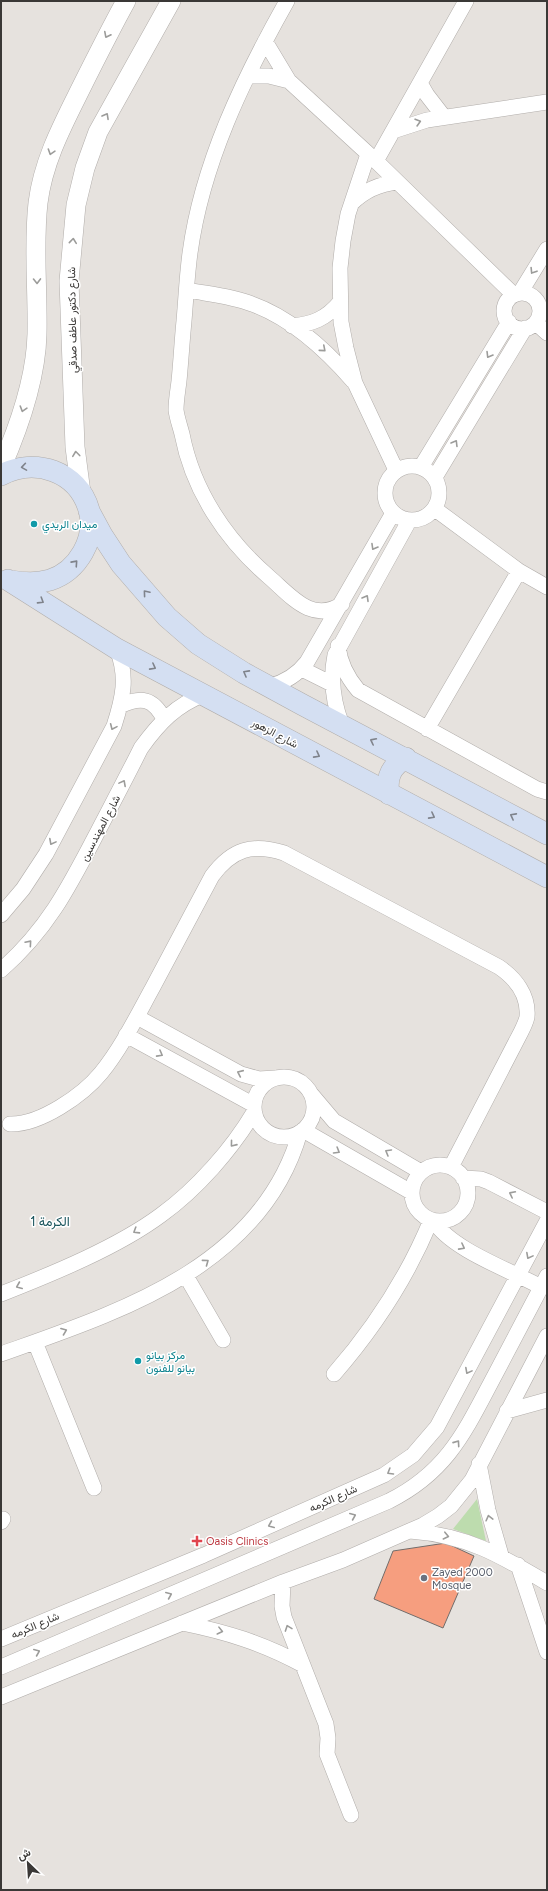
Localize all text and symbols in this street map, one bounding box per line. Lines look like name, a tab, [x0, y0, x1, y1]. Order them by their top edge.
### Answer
one-way arrow	[105, 31, 112, 39]
one-way arrow	[102, 113, 109, 120]
one-way arrow	[414, 118, 421, 127]
one-way arrow	[47, 149, 56, 156]
one-way arrow	[68, 238, 77, 244]
street label: شارع دكتور عاطف صدقي	[65, 266, 83, 373]
one-way arrow	[531, 267, 538, 274]
one-way arrow	[32, 278, 41, 284]
one-way arrow	[318, 345, 326, 352]
one-way arrow	[486, 351, 493, 358]
one-way arrow	[19, 406, 28, 413]
one-way arrow	[450, 440, 458, 447]
one-way arrow	[72, 451, 81, 457]
one-way arrow	[21, 462, 27, 471]
place label: ميدان الريدي	[42, 518, 98, 534]
marker: ميدان الريدي	[29, 519, 39, 529]
one-way arrow	[371, 543, 378, 550]
one-way arrow	[70, 560, 78, 568]
one-way arrow	[143, 590, 150, 597]
one-way arrow	[361, 595, 368, 602]
one-way arrow	[37, 596, 44, 604]
one-way arrow	[149, 663, 156, 670]
one-way arrow	[243, 671, 250, 678]
street label: شارع الزهور	[248, 715, 300, 752]
one-way arrow	[110, 722, 118, 730]
one-way arrow	[370, 739, 377, 746]
one-way arrow	[313, 750, 320, 758]
one-way arrow	[118, 780, 126, 788]
street label: شارع المهندسين	[78, 793, 124, 864]
one-way arrow	[427, 812, 435, 819]
one-way arrow	[509, 813, 517, 820]
one-way arrow	[49, 838, 57, 845]
one-way arrow	[24, 941, 31, 948]
one-way arrow	[156, 1049, 163, 1056]
one-way arrow	[237, 1070, 245, 1078]
one-way arrow	[230, 1140, 237, 1147]
one-way arrow	[333, 1146, 340, 1153]
one-way arrow	[384, 1150, 392, 1157]
one-way arrow	[509, 1191, 517, 1199]
district label: الكرمة 1	[30, 1214, 70, 1230]
one-way arrow	[134, 1226, 141, 1233]
one-way arrow	[458, 1242, 465, 1250]
one-way arrow	[526, 1252, 533, 1259]
one-way arrow	[201, 1260, 208, 1267]
one-way arrow	[16, 1281, 23, 1289]
one-way arrow	[60, 1327, 67, 1335]
place label: مركز بيانو بيانو للفنون	[146, 1349, 195, 1375]
marker: مركز بيانو بيانو للفنون	[133, 1356, 143, 1366]
one-way arrow	[465, 1366, 473, 1374]
one-way arrow	[452, 1440, 460, 1447]
one-way arrow	[387, 1467, 394, 1474]
street label: شارع الكرمه	[307, 1482, 360, 1516]
one-way arrow	[349, 1513, 356, 1521]
one-way arrow	[486, 1515, 494, 1521]
one-way arrow	[268, 1520, 276, 1528]
one-way arrow	[443, 1531, 449, 1539]
marker: Oasis Clinics	[191, 1535, 203, 1547]
place label: Oasis Clinics	[206, 1535, 268, 1548]
place label: Zayed 2000 Mosque	[432, 1566, 493, 1592]
marker: Zayed 2000 Mosque	[419, 1573, 429, 1583]
one-way arrow	[166, 1592, 173, 1600]
street label: شارع الكرمه	[9, 1609, 62, 1642]
one-way arrow	[285, 1625, 293, 1632]
one-way arrow	[216, 1626, 223, 1635]
one-way arrow	[32, 1649, 40, 1657]
north arrow	[8, 1843, 48, 1883]
text: ش	[15, 1846, 33, 1863]

